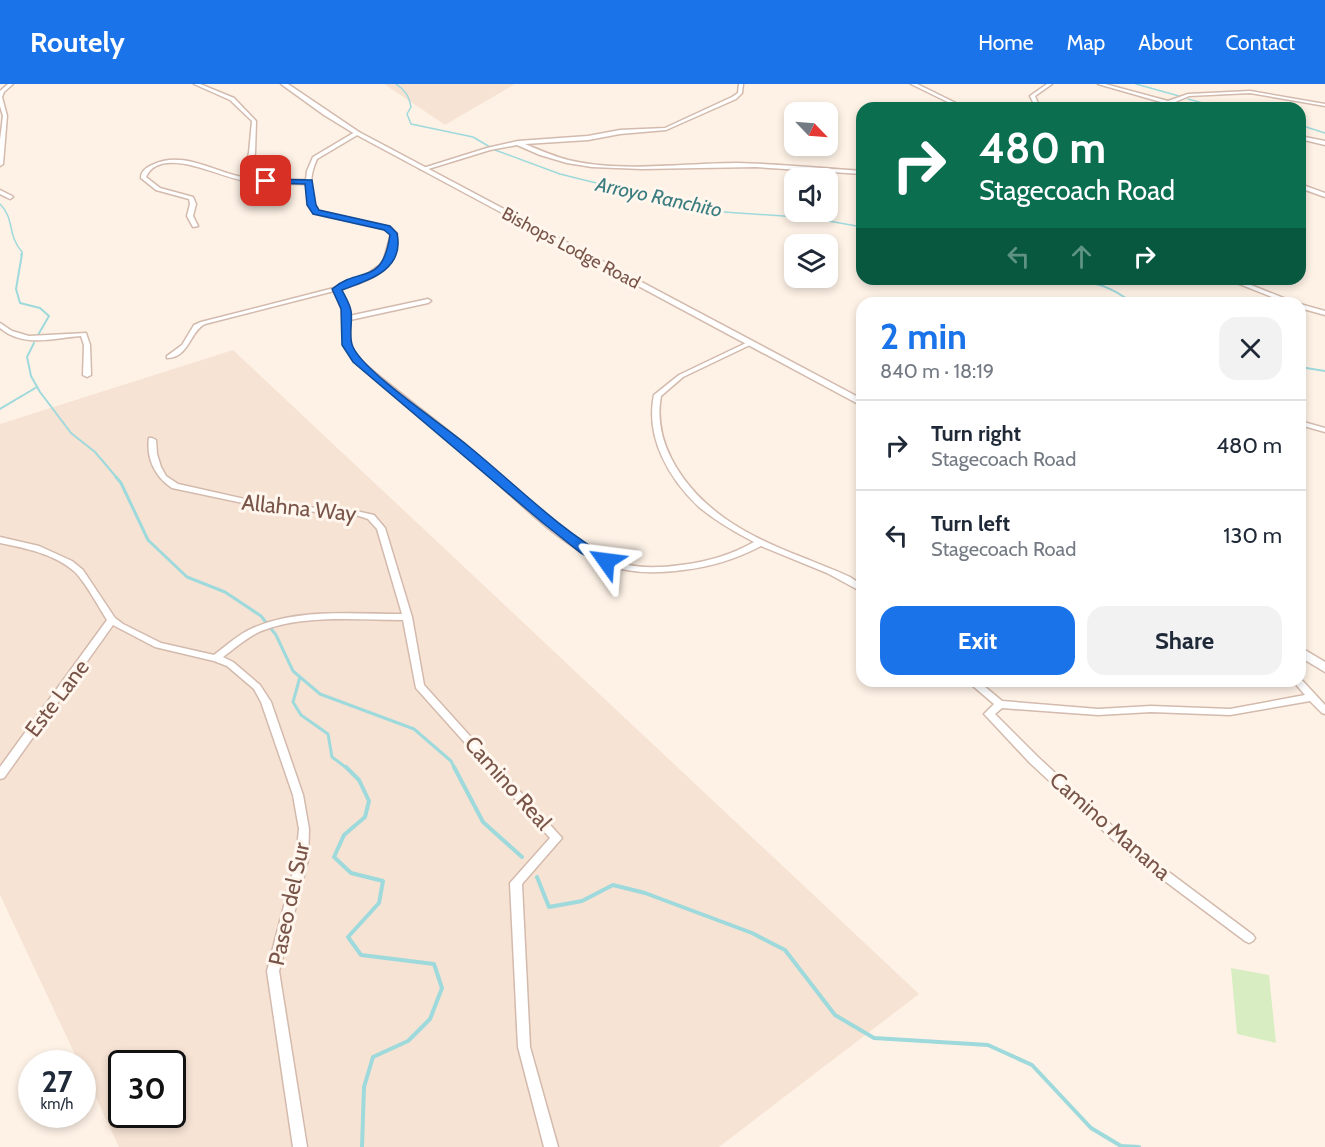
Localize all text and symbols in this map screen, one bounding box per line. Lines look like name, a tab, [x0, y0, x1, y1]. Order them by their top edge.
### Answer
text: Routely	[30, 25, 125, 59]
text: Home	[978, 30, 1034, 55]
text: Map	[1067, 30, 1105, 55]
text: About	[1138, 30, 1192, 55]
text: Contact	[1225, 30, 1295, 55]
north arrow	[784, 102, 838, 156]
map controls	[784, 102, 838, 288]
text: 480 m	[979, 122, 1106, 174]
icon: right	[880, 126, 958, 204]
pin	[240, 155, 291, 206]
icon: arrive	[249, 164, 282, 197]
button: sound	[784, 168, 838, 222]
water label: Arroyo Ranchito	[593, 172, 724, 222]
text: Stagecoach Road	[979, 174, 1175, 207]
street label: Bishops Lodge Road	[498, 202, 644, 294]
button: layers	[784, 234, 838, 288]
icon: left	[1002, 240, 1035, 273]
icon: ahead	[1065, 240, 1098, 273]
icon: right	[1128, 240, 1161, 273]
text: 2 min	[880, 314, 967, 358]
button: close	[1219, 317, 1282, 380]
text: 840 m · 18:19	[880, 359, 994, 383]
text: Turn right	[931, 420, 1021, 447]
icon: right	[880, 429, 913, 462]
text: 480 m	[1216, 432, 1282, 459]
text: Stagecoach Road	[931, 447, 1076, 471]
street label: Allahna Way	[240, 489, 358, 527]
text: Turn left	[931, 510, 1010, 537]
icon: left	[880, 519, 913, 552]
text: 130 m	[1223, 522, 1282, 549]
position arrow	[574, 529, 638, 593]
text: Stagecoach Road	[931, 537, 1076, 561]
button: Exit	[880, 606, 1075, 675]
button: Share	[1087, 606, 1282, 675]
street label: Este Lane	[19, 654, 95, 742]
street label: Camino Real	[459, 730, 558, 836]
street label: Camino Manana	[1044, 766, 1176, 886]
street label: Paseo del Sur	[263, 840, 315, 968]
speed limit sign: 30	[108, 1050, 186, 1128]
text: 27	[41, 1063, 73, 1100]
text: km/h	[41, 1095, 73, 1113]

